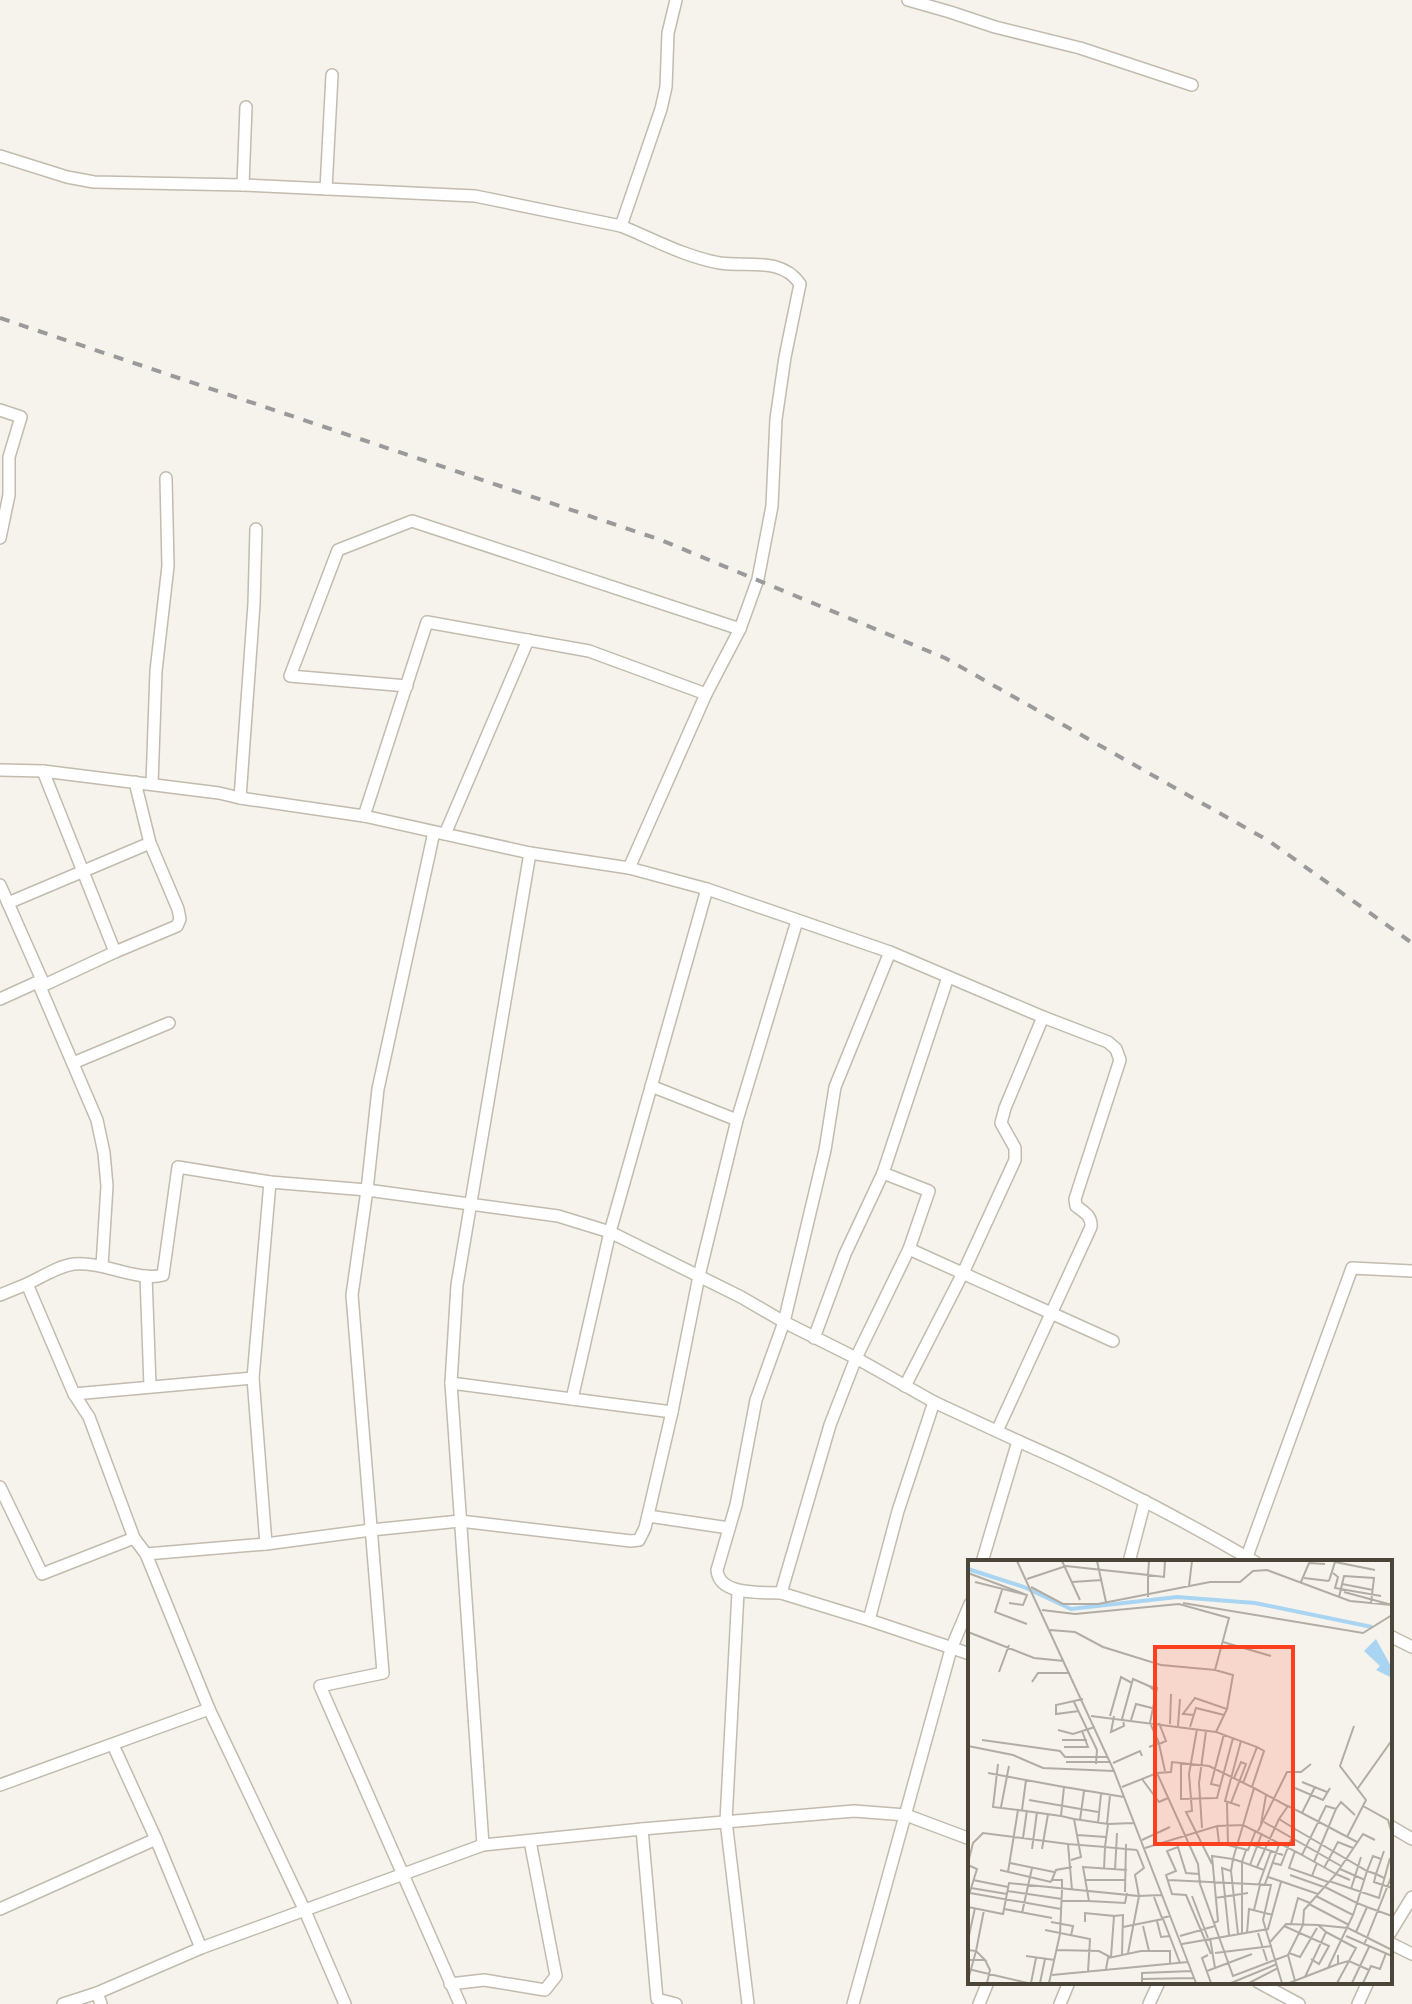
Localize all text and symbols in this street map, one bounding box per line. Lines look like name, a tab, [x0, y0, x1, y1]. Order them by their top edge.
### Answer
inset map	[968, 1560, 1392, 1984]

